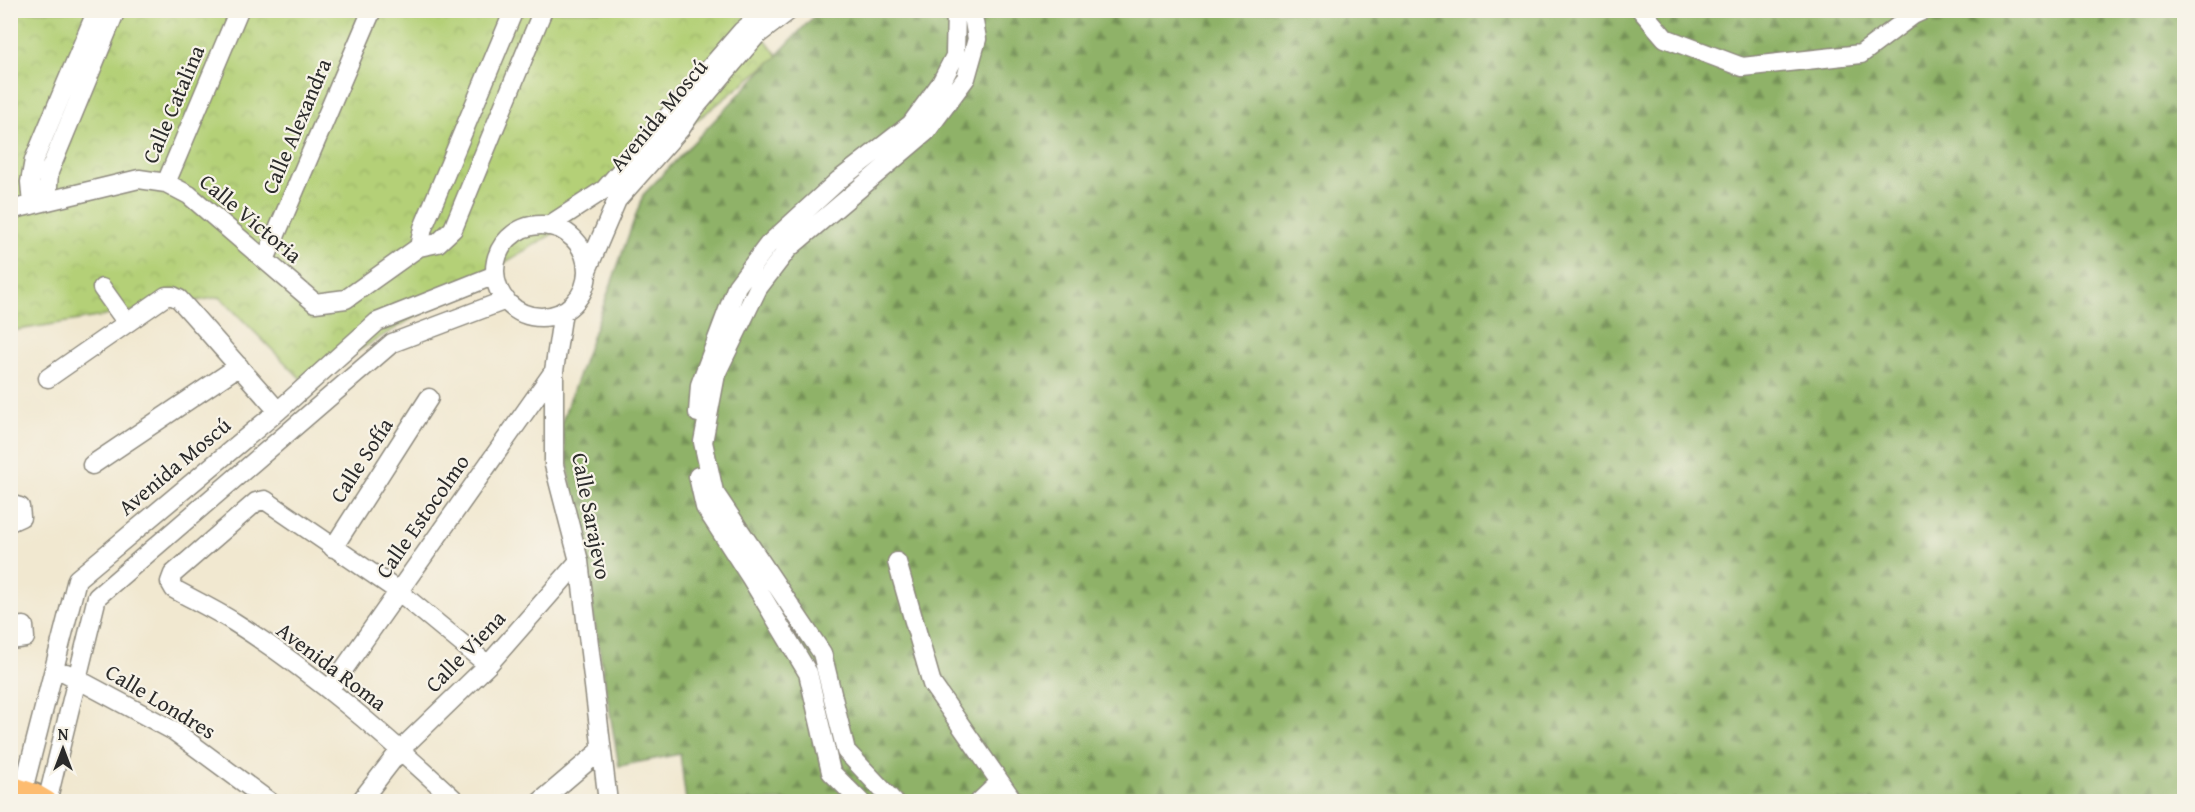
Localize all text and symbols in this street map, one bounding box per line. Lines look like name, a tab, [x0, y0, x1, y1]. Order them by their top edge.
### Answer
street label: Calle Catalina	[134, 39, 212, 168]
street label: Avenida Moscú	[601, 52, 715, 178]
street label: Calle Alexandra	[253, 53, 339, 199]
street label: Calle Victoria	[193, 166, 310, 271]
street label: Avenida Moscú	[111, 409, 237, 523]
street label: Calle Sofía	[322, 411, 401, 509]
street label: Calle Estocolmo	[367, 447, 477, 585]
street label: Calle Sarajevo	[564, 450, 620, 582]
street label: Calle Viena	[418, 602, 513, 699]
street label: Avenida Roma	[270, 614, 394, 718]
street label: Calle Londres	[100, 655, 222, 747]
north arrow	[33, 719, 93, 779]
text: N	[58, 722, 69, 746]

